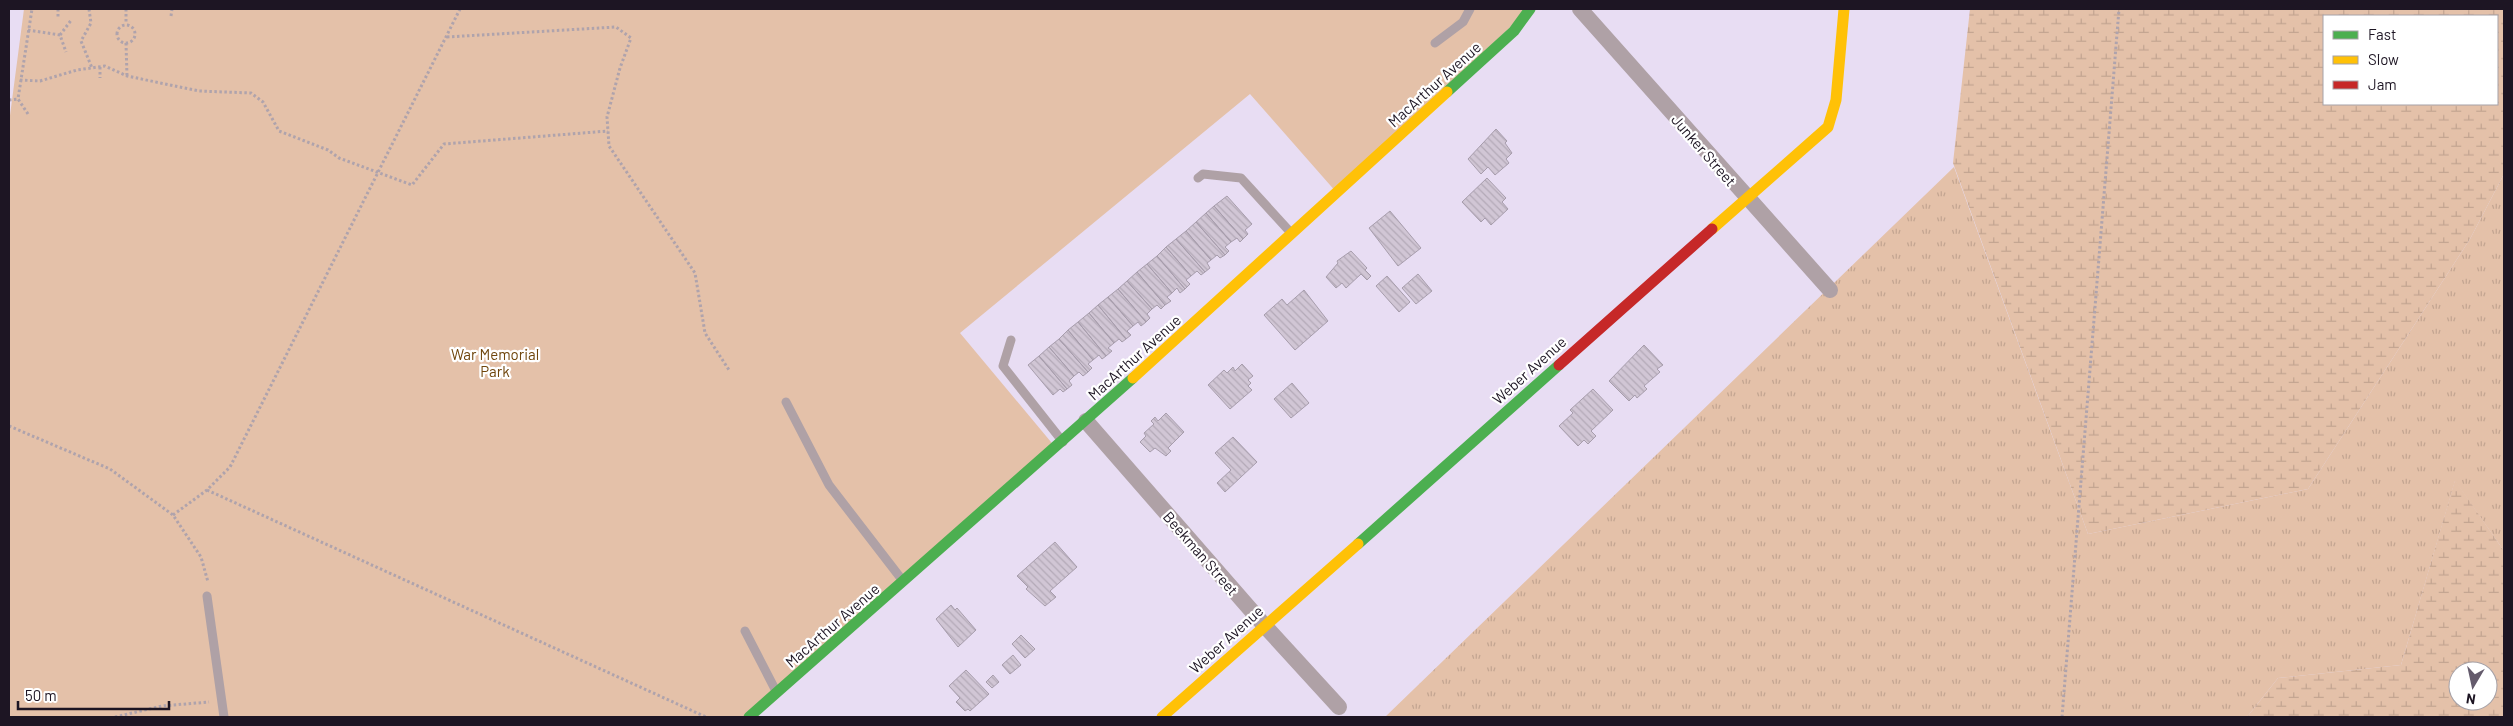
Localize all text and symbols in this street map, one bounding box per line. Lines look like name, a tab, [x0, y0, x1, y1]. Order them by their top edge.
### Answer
legend	[2323, 15, 2498, 105]
text: Fast	[2368, 25, 2396, 43]
street label: MacArthur Avenue	[1384, 38, 1484, 130]
text: Slow	[2368, 50, 2399, 68]
text: Jam	[2368, 75, 2397, 93]
street label: Junker Street	[1668, 110, 1740, 190]
street label: MacArthur Avenue	[1084, 311, 1184, 403]
street label: Weber Avenue	[1489, 332, 1569, 408]
park label: War Memorial Park	[451, 345, 539, 380]
street label: Beekman Street	[1160, 507, 1242, 599]
street label: MacArthur Avenue	[781, 579, 883, 671]
street label: Weber Avenue	[1186, 601, 1266, 677]
north arrow	[2448, 661, 2498, 711]
scale bar	[18, 678, 169, 710]
text: 50 m	[25, 686, 57, 704]
text: N	[2465, 690, 2477, 708]

